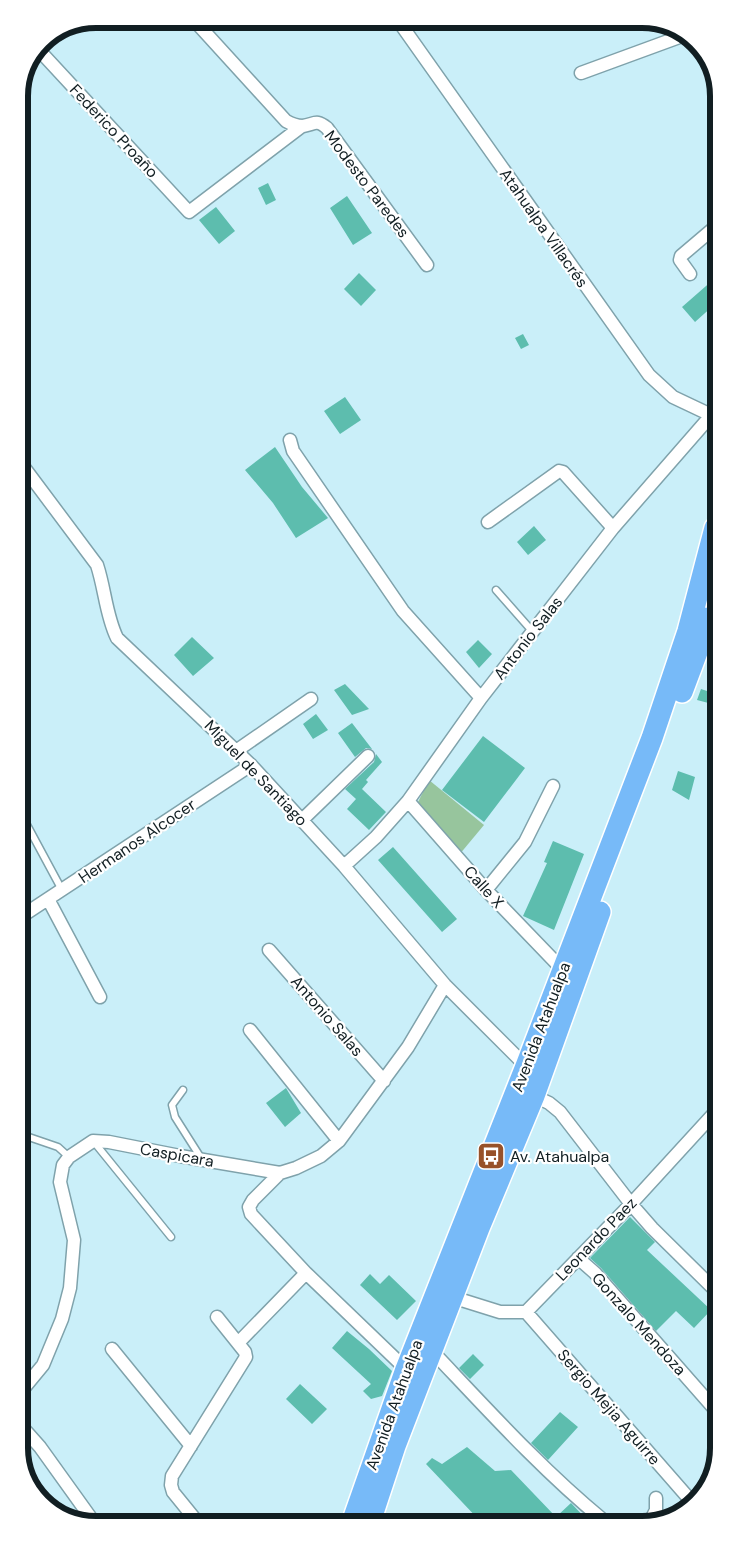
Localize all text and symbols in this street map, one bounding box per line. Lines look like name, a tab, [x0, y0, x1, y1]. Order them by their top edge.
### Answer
street label: Federico Proaño	[65, 80, 163, 182]
street label: Modesto Paredes	[320, 126, 414, 242]
street label: Atahualpa Villacrés	[495, 164, 593, 292]
street label: Antonio Salas	[489, 592, 567, 684]
street label: Miguel de Santiago	[200, 715, 312, 831]
street label: Hermanos Alcocer	[74, 794, 200, 888]
street label: Calle X	[459, 861, 509, 913]
street label: Avenida Atahualpa	[507, 959, 575, 1095]
street label: Antonio Salas	[286, 971, 368, 1061]
street label: Caspicara	[138, 1138, 216, 1172]
bus stop icon: Av. Atahualpa	[476, 1141, 506, 1171]
place label: Av. Atahualpa	[510, 1146, 609, 1167]
street label: Leonardo Paez	[551, 1193, 641, 1285]
street label: Gonzalo Mendoza	[587, 1268, 691, 1380]
street label: Avenida Atahualpa	[361, 1337, 427, 1473]
street label: Sergio Mejia Aguirre	[553, 1345, 665, 1469]

